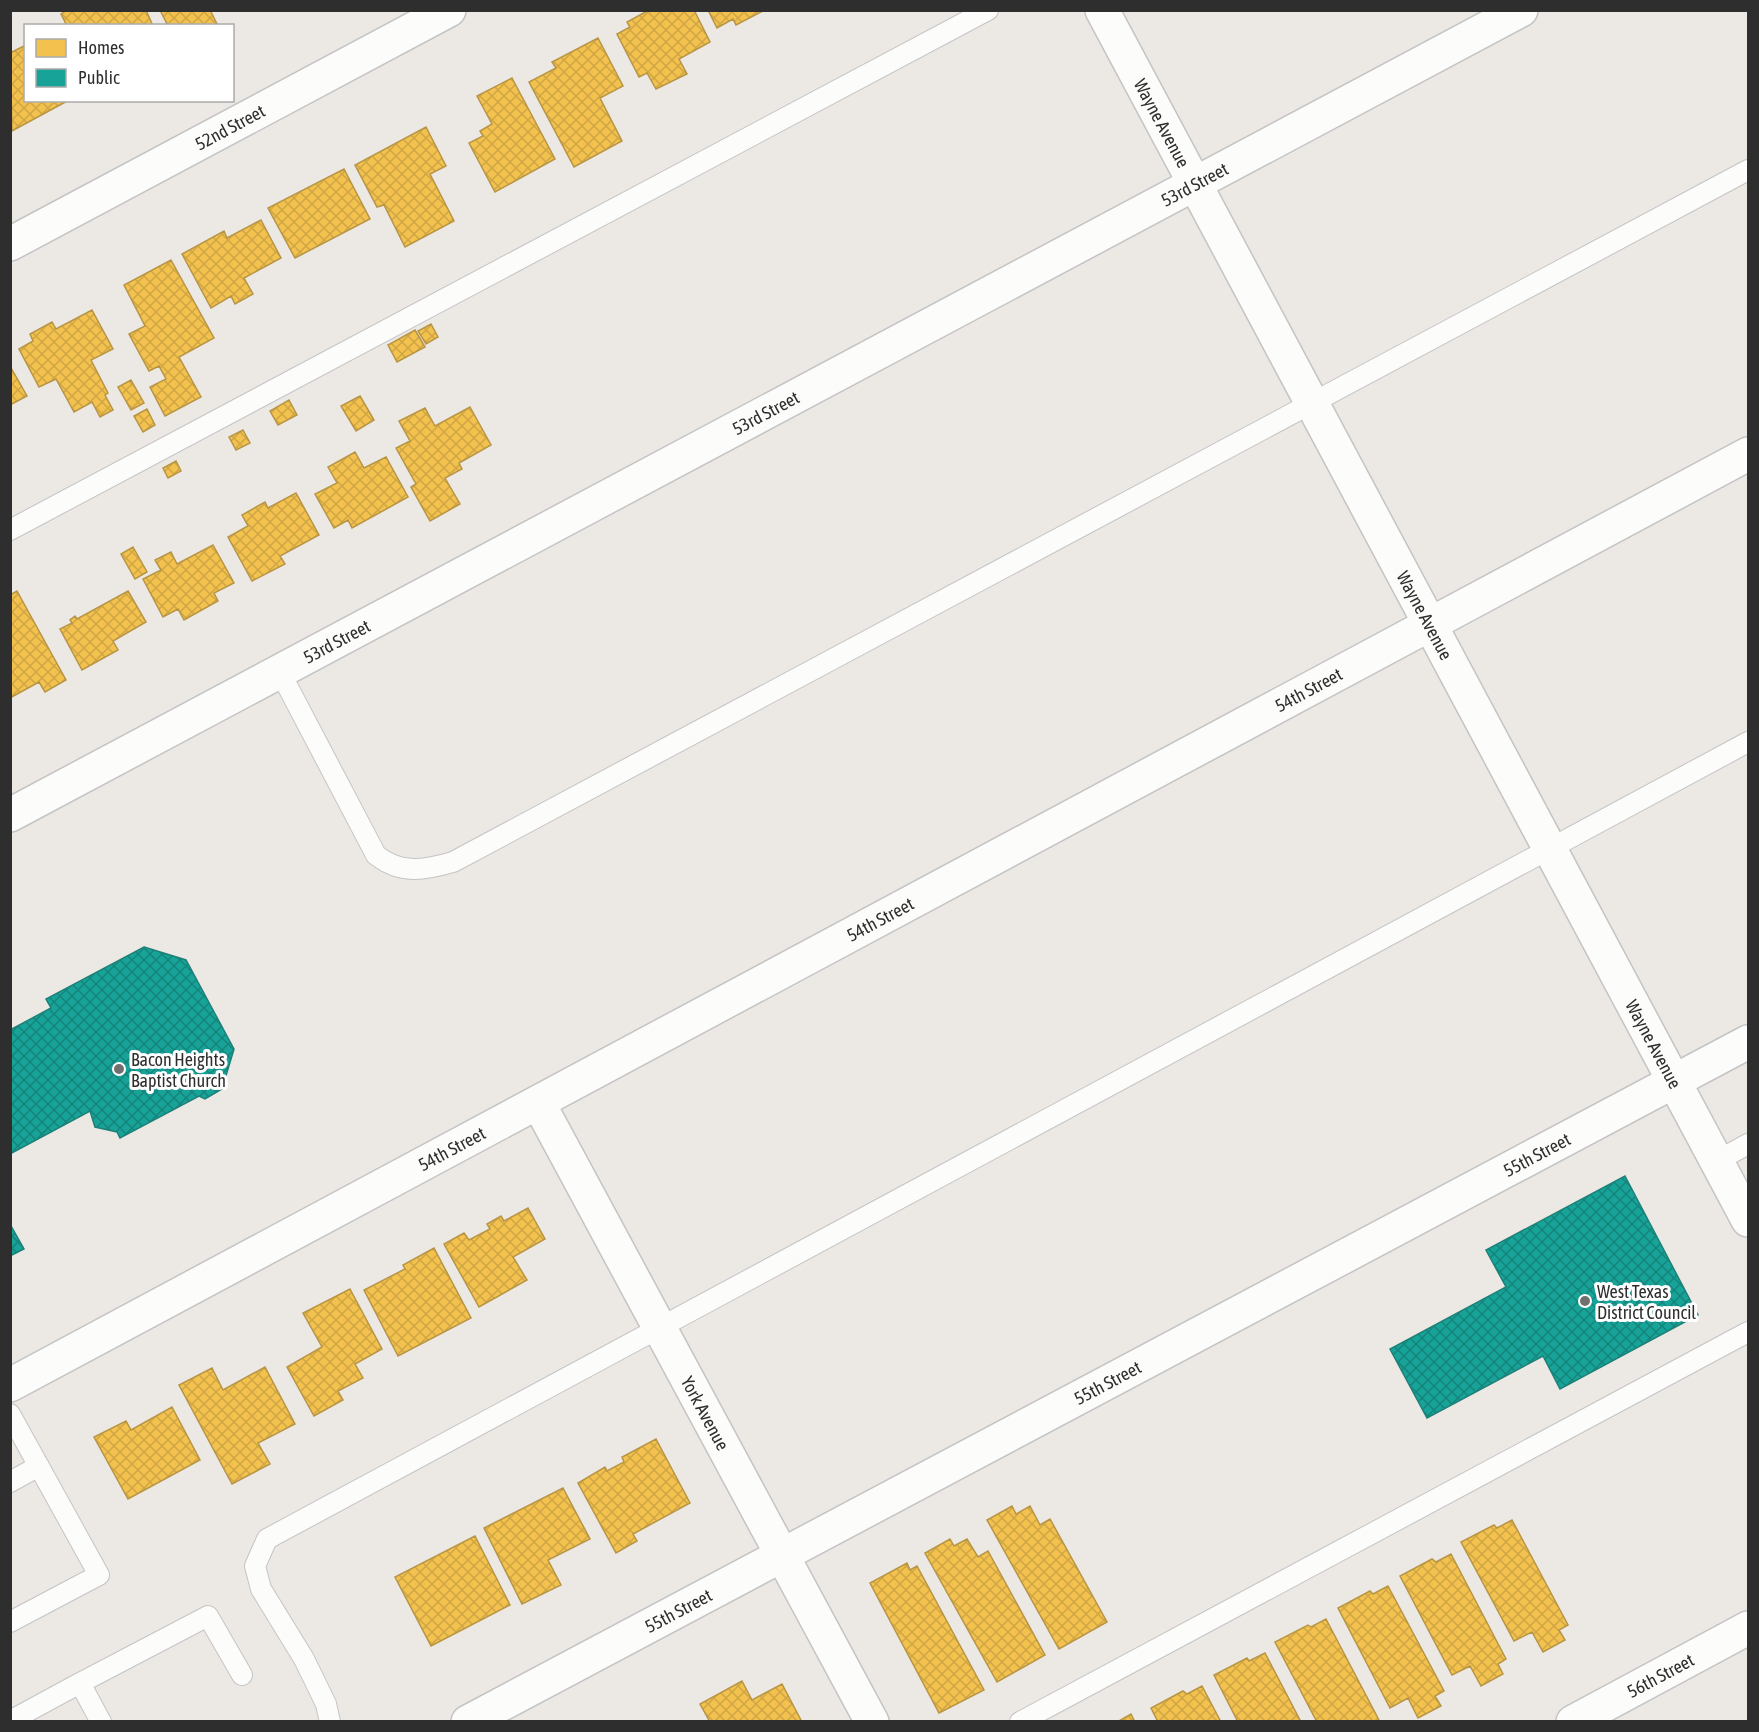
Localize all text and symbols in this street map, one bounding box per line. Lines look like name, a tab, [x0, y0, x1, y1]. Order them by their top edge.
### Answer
legend	[24, 24, 234, 102]
text: Homes	[78, 37, 124, 58]
text: Public	[78, 67, 120, 88]
street label: Wayne Avenue	[1130, 75, 1195, 171]
street label: 52nd Street	[191, 100, 268, 154]
street label: 53rd Street	[1157, 158, 1231, 210]
street label: 53rd Street	[728, 386, 803, 439]
street label: Wayne Avenue	[1393, 567, 1457, 663]
street label: 53rd Street	[299, 615, 374, 667]
street label: 54th Street	[1271, 663, 1346, 716]
street label: 54th Street	[843, 892, 917, 945]
street label: Wayne Avenue	[1622, 996, 1686, 1092]
place label: Bacon Heights Baptist Church	[131, 1049, 226, 1091]
marker: Bacon Heights Baptist Church	[112, 1062, 126, 1076]
street label: 54th Street	[415, 1122, 489, 1175]
street label: 55th Street	[1499, 1128, 1574, 1181]
place label: West Texas District Council	[1597, 1281, 1696, 1323]
marker: West Texas District Council	[1578, 1294, 1592, 1308]
street label: 55th Street	[1070, 1356, 1144, 1409]
street label: York Avenue	[677, 1372, 734, 1454]
street label: 55th Street	[641, 1584, 715, 1637]
street label: 56th Street	[1623, 1649, 1697, 1702]

